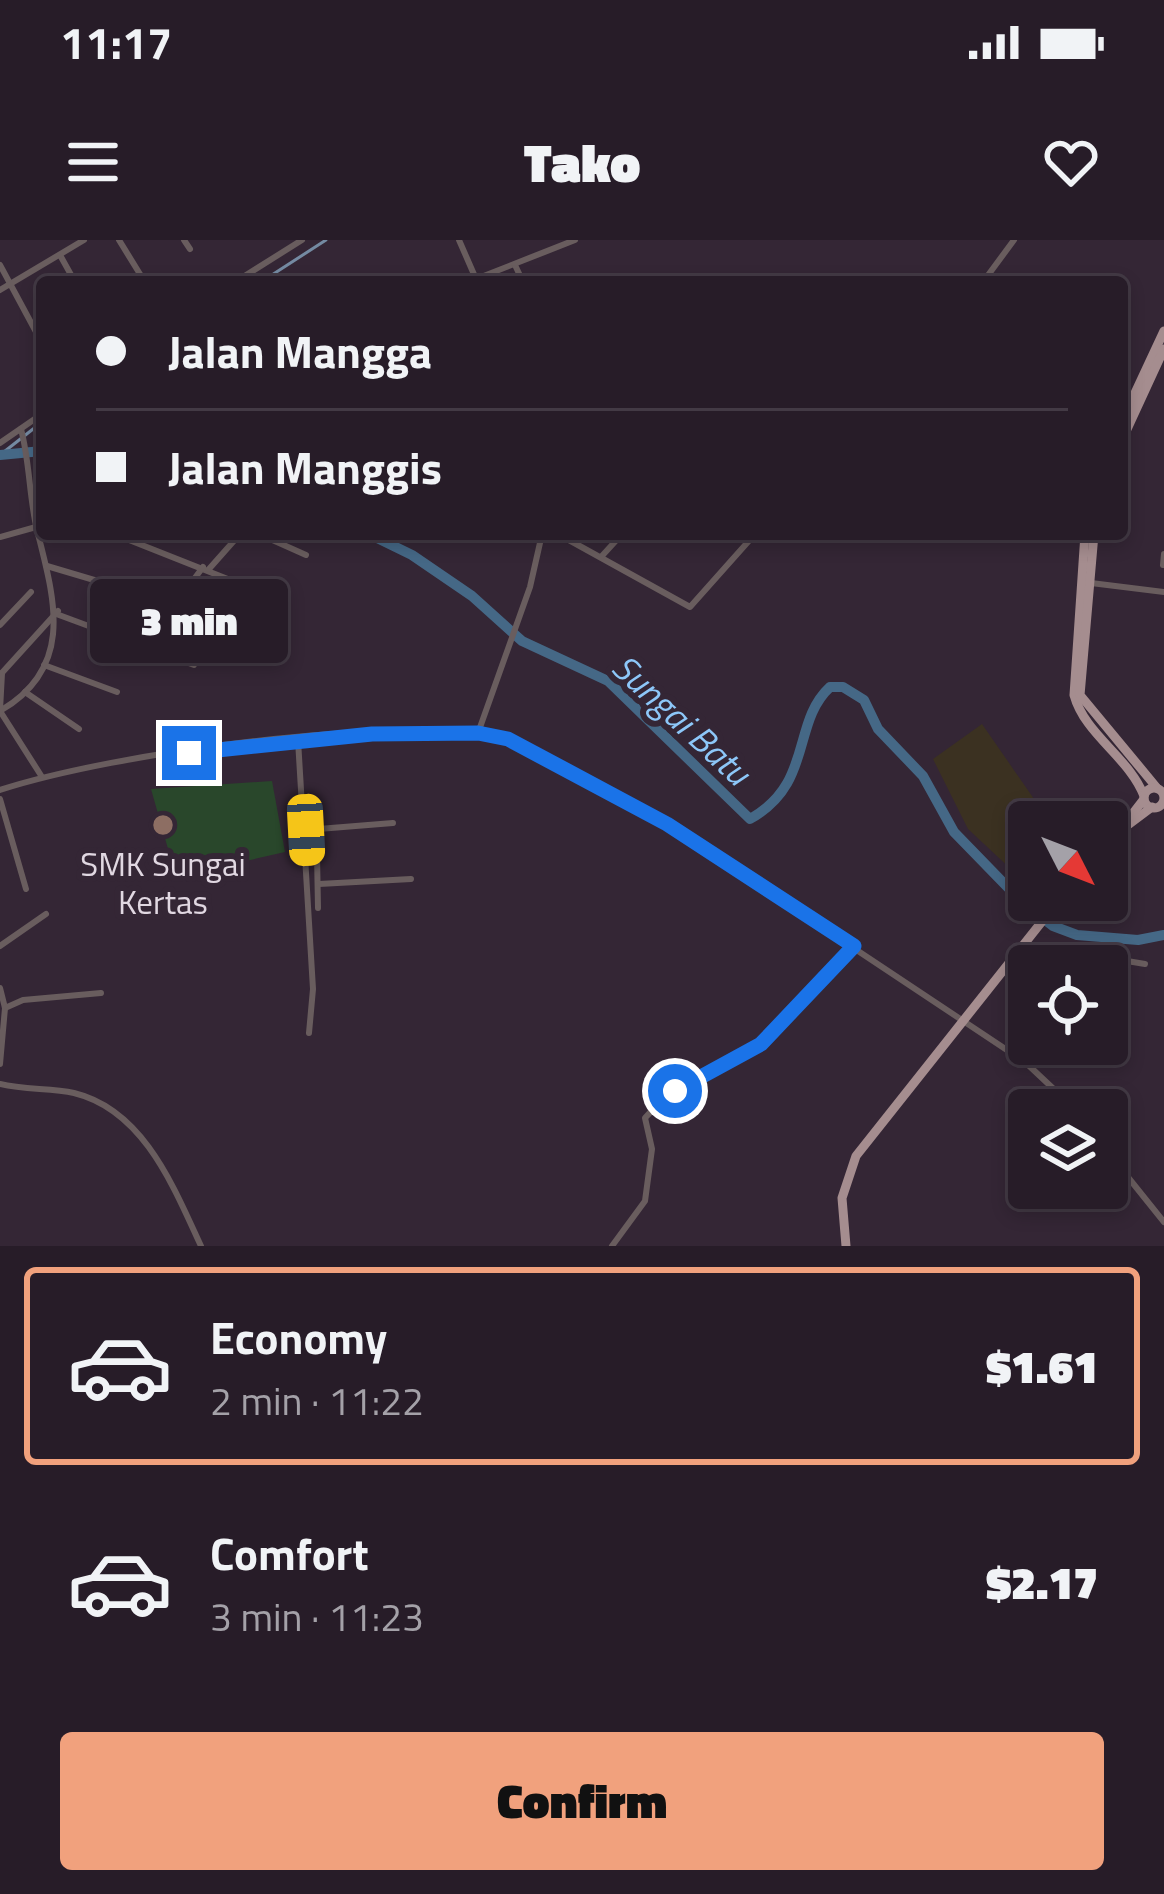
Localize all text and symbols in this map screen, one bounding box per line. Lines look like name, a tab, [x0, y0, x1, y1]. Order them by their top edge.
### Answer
text: 11:17	[60, 8, 172, 76]
text: Tako	[524, 121, 640, 203]
icon: menu	[60, 129, 126, 195]
icon: heart	[1038, 129, 1104, 195]
text: Jalan Mangga	[168, 317, 432, 385]
text: Jalan Manggis	[168, 433, 442, 501]
callout: 3 min	[90, 579, 288, 663]
text: 3 min	[141, 591, 237, 650]
water label: Sungai Batu	[600, 640, 765, 799]
route end	[162, 726, 216, 780]
car	[286, 793, 326, 867]
north arrow	[1008, 801, 1128, 921]
map controls	[1008, 801, 1128, 1209]
marker: SMK Sungai Kertas	[150, 812, 176, 838]
place label: SMK Sungai Kertas	[80, 839, 246, 927]
button: locate	[1008, 945, 1128, 1065]
route start	[648, 1064, 702, 1118]
button: layers	[1008, 1089, 1128, 1209]
text: Economy	[210, 1303, 387, 1371]
icon: car	[66, 1312, 174, 1420]
text: $1.61	[986, 1332, 1098, 1400]
text: 2 min · 11:22	[210, 1371, 424, 1430]
text: Comfort	[210, 1519, 369, 1587]
icon: car	[66, 1528, 174, 1636]
text: $2.17	[986, 1548, 1098, 1616]
text: 3 min · 11:23	[210, 1587, 424, 1646]
button: Confirm	[60, 1732, 1104, 1870]

